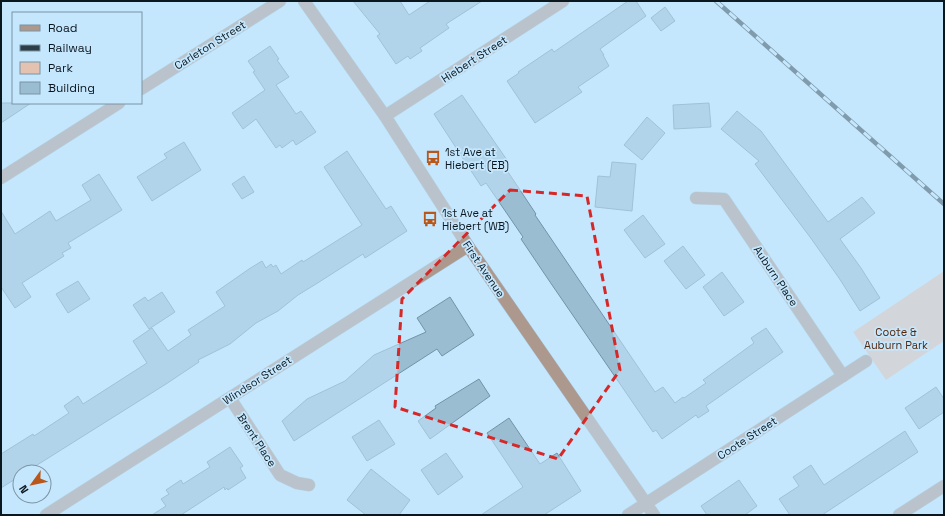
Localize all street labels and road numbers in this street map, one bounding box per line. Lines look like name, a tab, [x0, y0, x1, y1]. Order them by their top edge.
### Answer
street label: Carleton Street	[172, 18, 248, 72]
street label: Hiebert Street	[438, 33, 510, 85]
street label: First Avenue	[460, 238, 508, 300]
street label: Auburn Place	[751, 243, 801, 309]
street label: Windsor Street	[220, 353, 294, 407]
street label: Brent Place	[235, 411, 279, 469]
street label: Coote Street	[715, 414, 779, 462]

